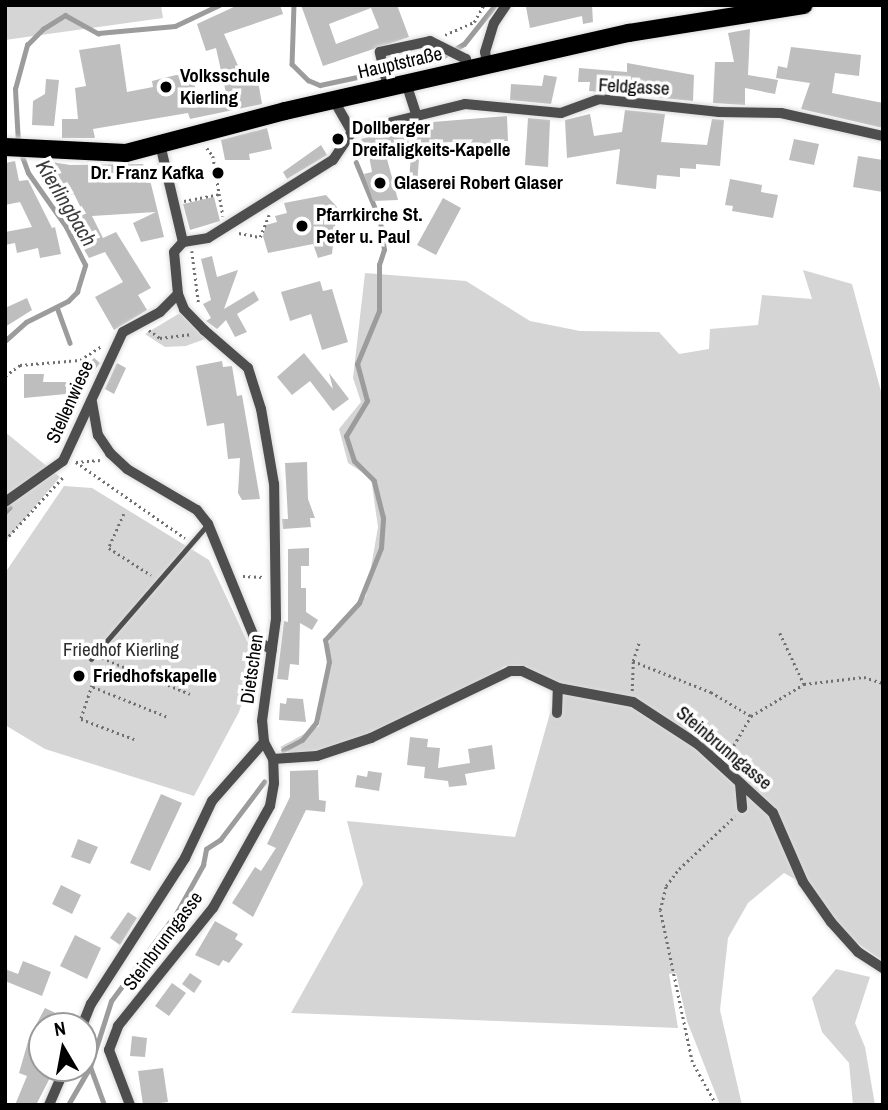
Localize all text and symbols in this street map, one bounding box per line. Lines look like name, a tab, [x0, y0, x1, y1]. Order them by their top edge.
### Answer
street label: Hauptstraße	[356, 42, 444, 84]
place label: Volksschule Kierling	[180, 65, 270, 109]
street label: Feldgasse	[598, 74, 670, 100]
marker: Volksschule Kierling	[158, 79, 174, 95]
place label: Dollberger Dreifaligkeits-Kapelle	[352, 117, 510, 161]
marker: Dollberger Dreifaligkeits-Kapelle	[330, 131, 346, 147]
water label: Kierlingbach	[30, 155, 102, 251]
place label: Dr. Franz Kafka	[91, 162, 204, 184]
marker: Dr. Franz Kafka	[210, 165, 226, 181]
place label: Glaserei Robert Glaser	[394, 172, 563, 194]
marker: Glaserei Robert Glaser	[372, 175, 388, 191]
place label: Pfarrkirche St. Peter u. Paul	[316, 204, 423, 248]
marker: Pfarrkirche St. Peter u. Paul	[294, 218, 310, 234]
street label: Stellenwiese	[42, 357, 98, 447]
street label: Dietschen	[236, 633, 268, 705]
park label: Friedhof Kierling	[63, 639, 179, 661]
place label: Friedhofskapelle	[93, 665, 217, 687]
marker: Friedhofskapelle	[71, 668, 87, 684]
street label: Steinbrunngasse	[672, 701, 776, 795]
street label: Steinbrunngasse	[118, 887, 208, 995]
north arrow	[28, 1012, 98, 1082]
text: N	[52, 1015, 67, 1042]

